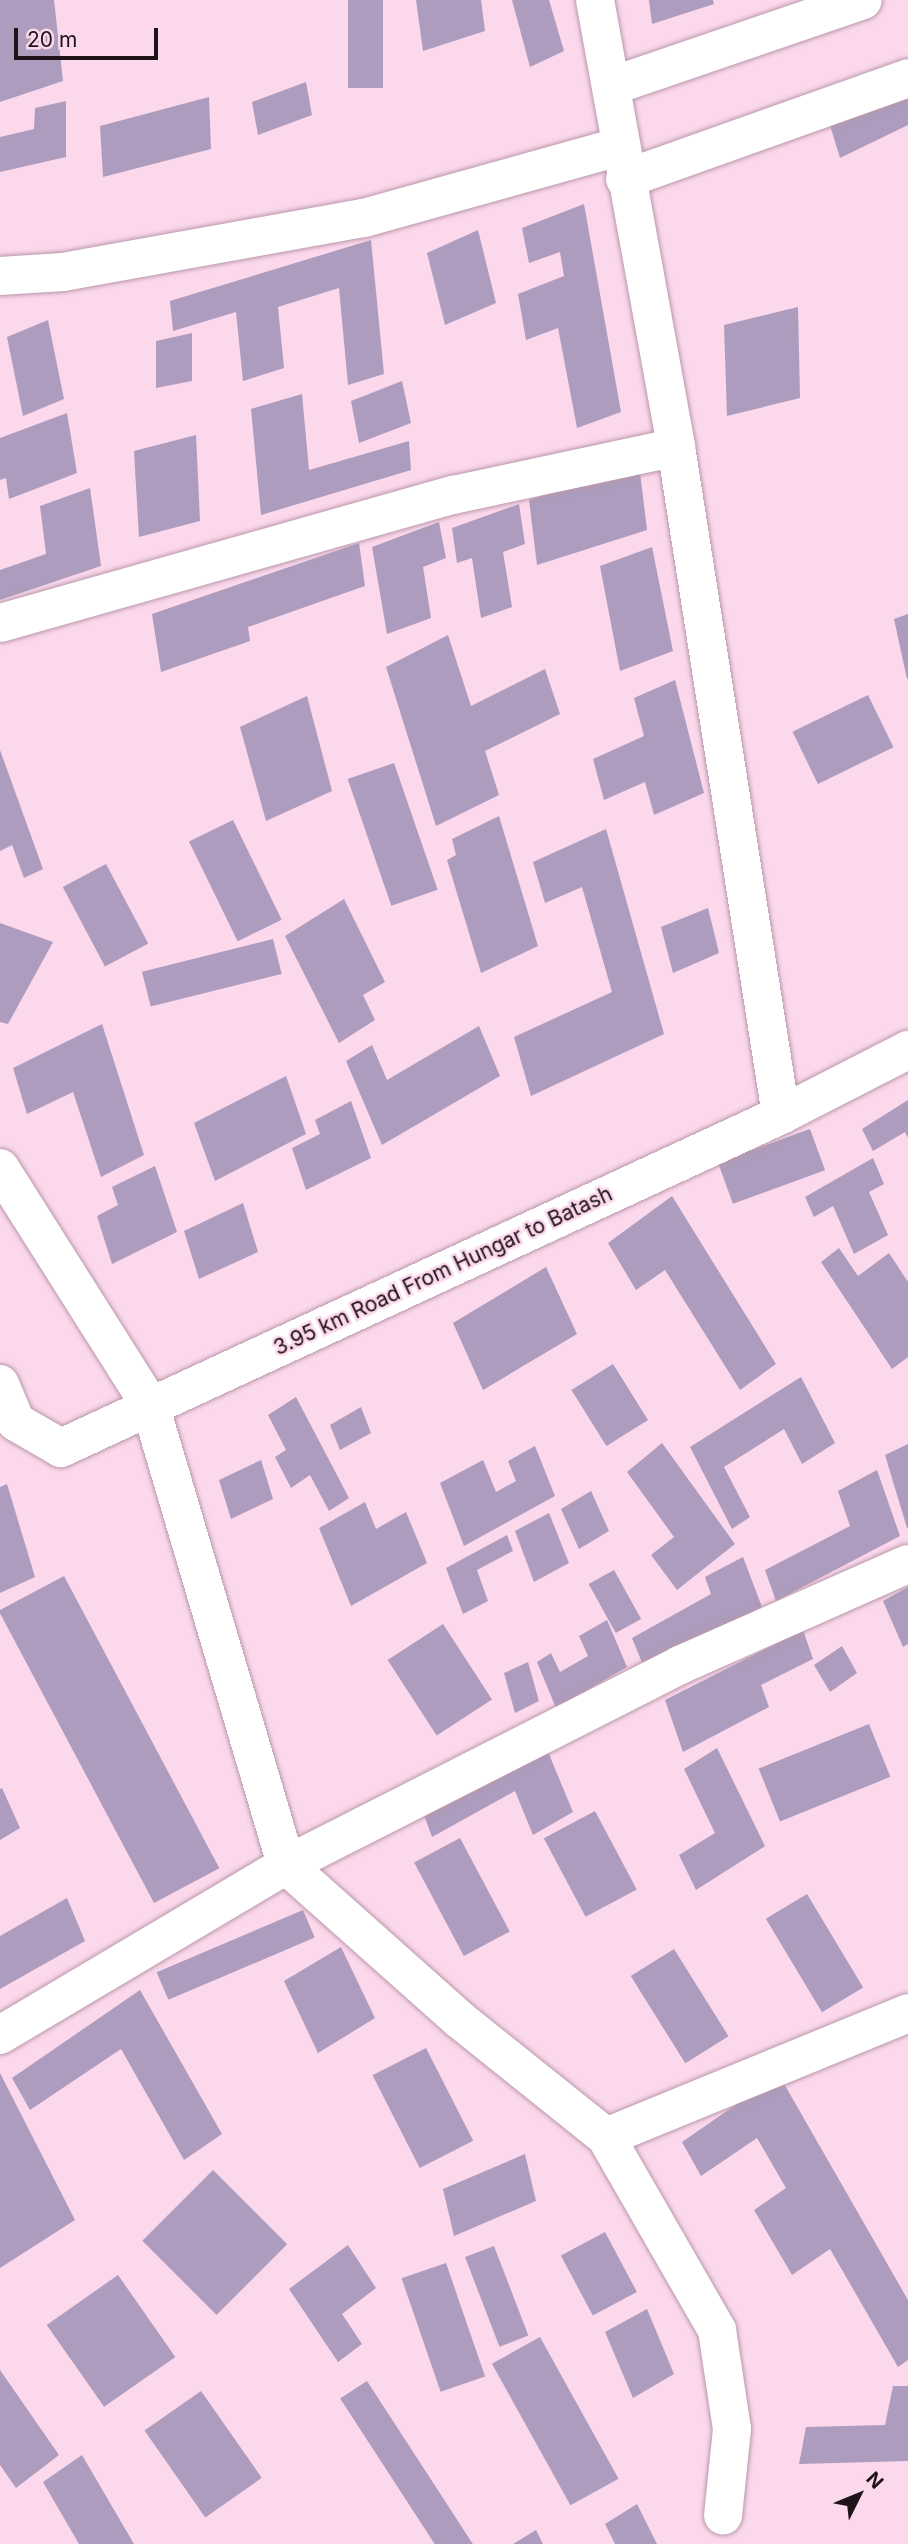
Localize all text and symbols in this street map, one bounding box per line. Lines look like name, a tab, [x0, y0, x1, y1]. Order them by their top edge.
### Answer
scale bar	[18, 14, 161, 58]
text: 20 m	[27, 27, 77, 52]
street label: 3.95 km Road From Hungar to Batash	[270, 1181, 616, 1361]
north arrow	[824, 2460, 894, 2530]
text: N	[861, 2467, 888, 2493]

